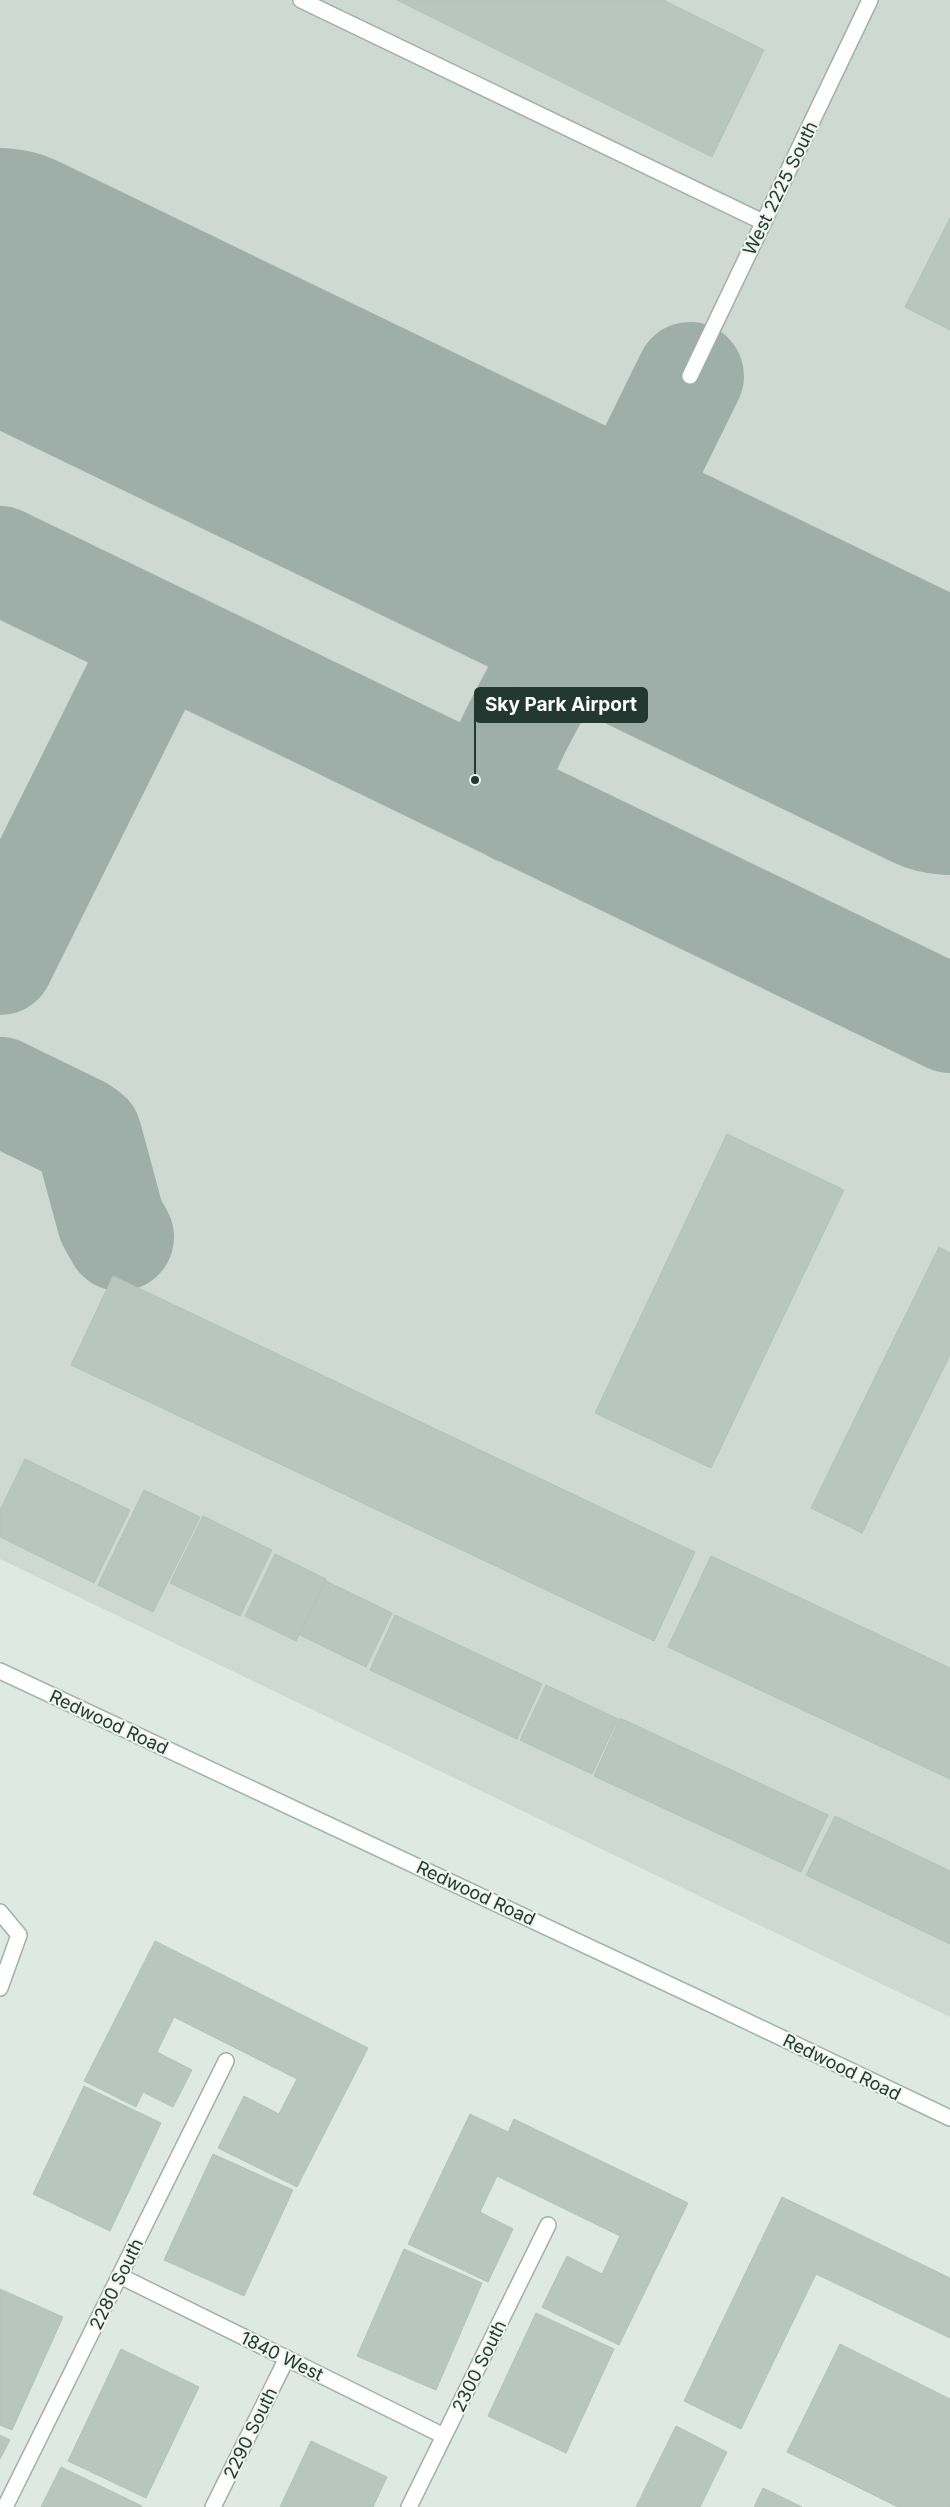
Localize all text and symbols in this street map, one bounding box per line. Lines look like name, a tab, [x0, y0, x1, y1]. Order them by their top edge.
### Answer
street label: West 2225 South	[739, 118, 821, 258]
callout: Sky Park Airport	[475, 688, 647, 722]
text: Sky Park Airport	[485, 693, 637, 716]
street label: Redwood Road	[46, 1685, 172, 1759]
street label: Redwood Road	[413, 1856, 539, 1930]
street label: Redwood Road	[780, 2029, 904, 2105]
street label: 2280 South	[85, 2235, 147, 2333]
street label: 2300 South	[448, 2317, 510, 2415]
street label: 1840 West	[237, 2327, 327, 2385]
street label: 2290 South	[219, 2384, 281, 2482]

